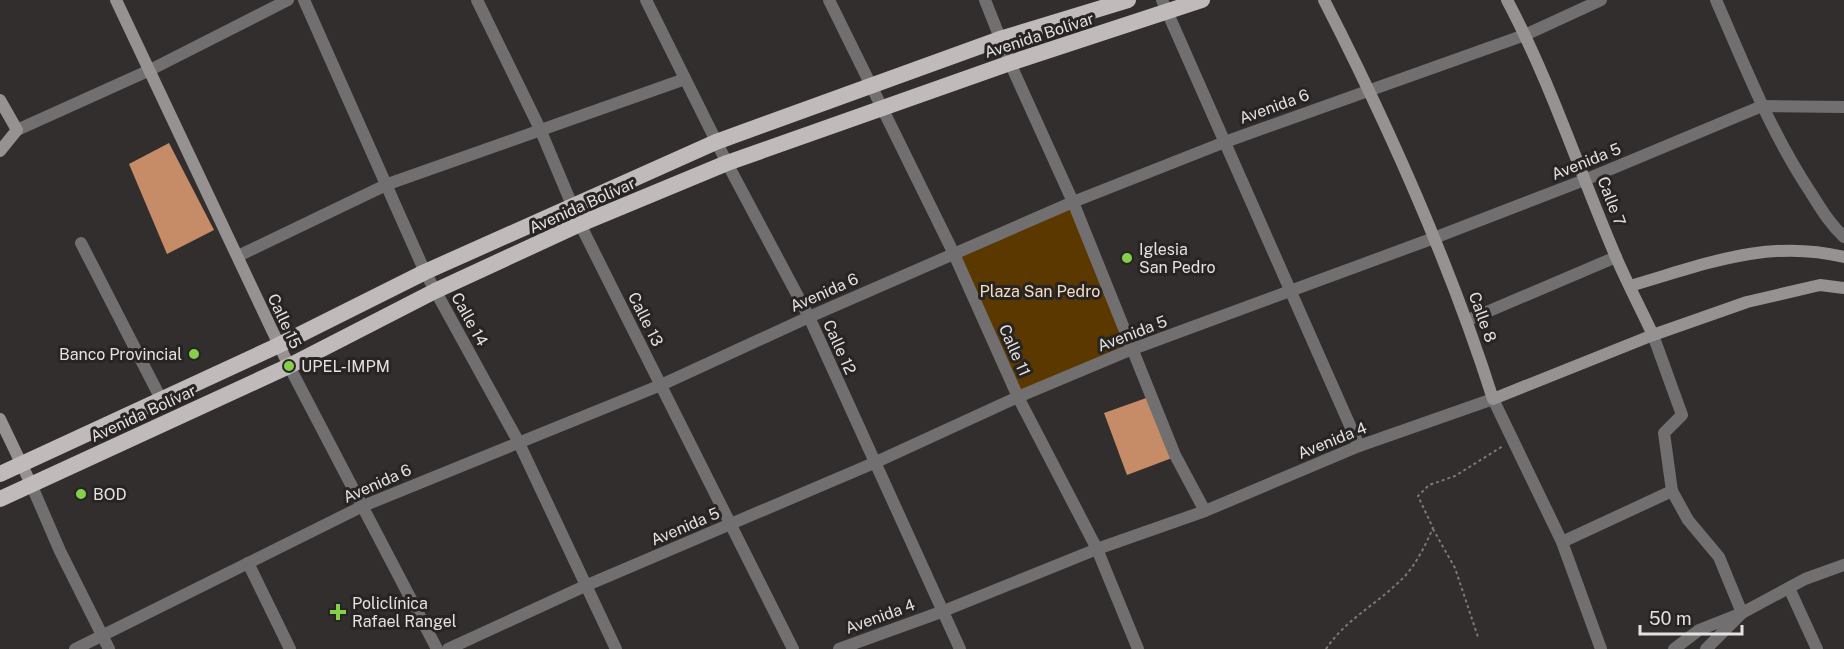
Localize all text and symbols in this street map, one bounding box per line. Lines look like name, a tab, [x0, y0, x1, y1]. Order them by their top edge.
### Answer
street label: Avenida Bolívar	[982, 9, 1096, 62]
street label: Avenida 6	[1237, 85, 1312, 128]
street label: Avenida 5	[1549, 139, 1624, 184]
street label: Avenida Bolívar	[526, 174, 638, 237]
street label: Calle 7	[1593, 174, 1630, 229]
place label: Iglesia San Pedro	[1139, 240, 1216, 277]
marker: Iglesia San Pedro	[1120, 251, 1134, 265]
street label: Avenida 6	[787, 269, 861, 316]
park label: Plaza San Pedro	[980, 282, 1100, 301]
street label: Calle 14	[447, 289, 492, 349]
street label: Calle 13	[624, 289, 667, 349]
street label: Calle 8	[1465, 289, 1500, 345]
street label: Calle 15	[264, 291, 306, 352]
street label: Avenida 5	[1095, 312, 1170, 355]
street label: Calle 12	[819, 317, 860, 377]
street label: Calle 11	[995, 321, 1034, 379]
place label: Banco Provincial	[59, 345, 182, 364]
marker: Banco Provincial	[187, 347, 201, 361]
place label: UPEL-IMPM	[301, 357, 390, 376]
marker: UPEL-IMPM	[282, 359, 296, 373]
street label: Avenida Bolívar	[87, 381, 199, 446]
street label: Avenida 4	[1295, 418, 1370, 463]
street label: Avenida 6	[340, 460, 414, 507]
place label: BOD	[93, 485, 127, 504]
marker: BOD	[74, 487, 88, 501]
street label: Avenida 5	[648, 503, 723, 549]
place label: Policlínica Rafael Rangel	[352, 594, 457, 631]
street label: Avenida 4	[843, 595, 918, 638]
scale bar	[1640, 598, 1742, 636]
marker: Policlínica Rafael Rangel	[329, 603, 347, 621]
text: 50 m	[1649, 608, 1692, 629]

